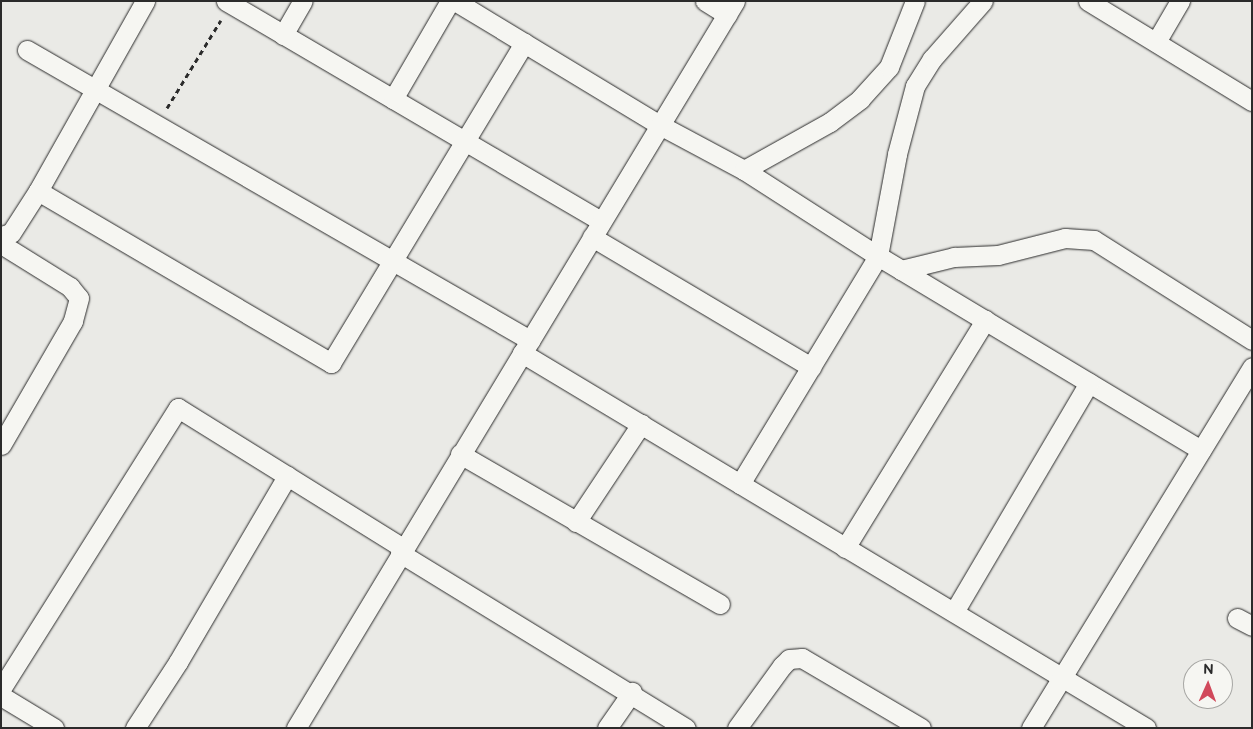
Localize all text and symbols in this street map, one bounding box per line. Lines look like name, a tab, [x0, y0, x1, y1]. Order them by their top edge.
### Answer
north arrow	[1183, 659, 1233, 709]
text: N	[1203, 661, 1214, 678]

